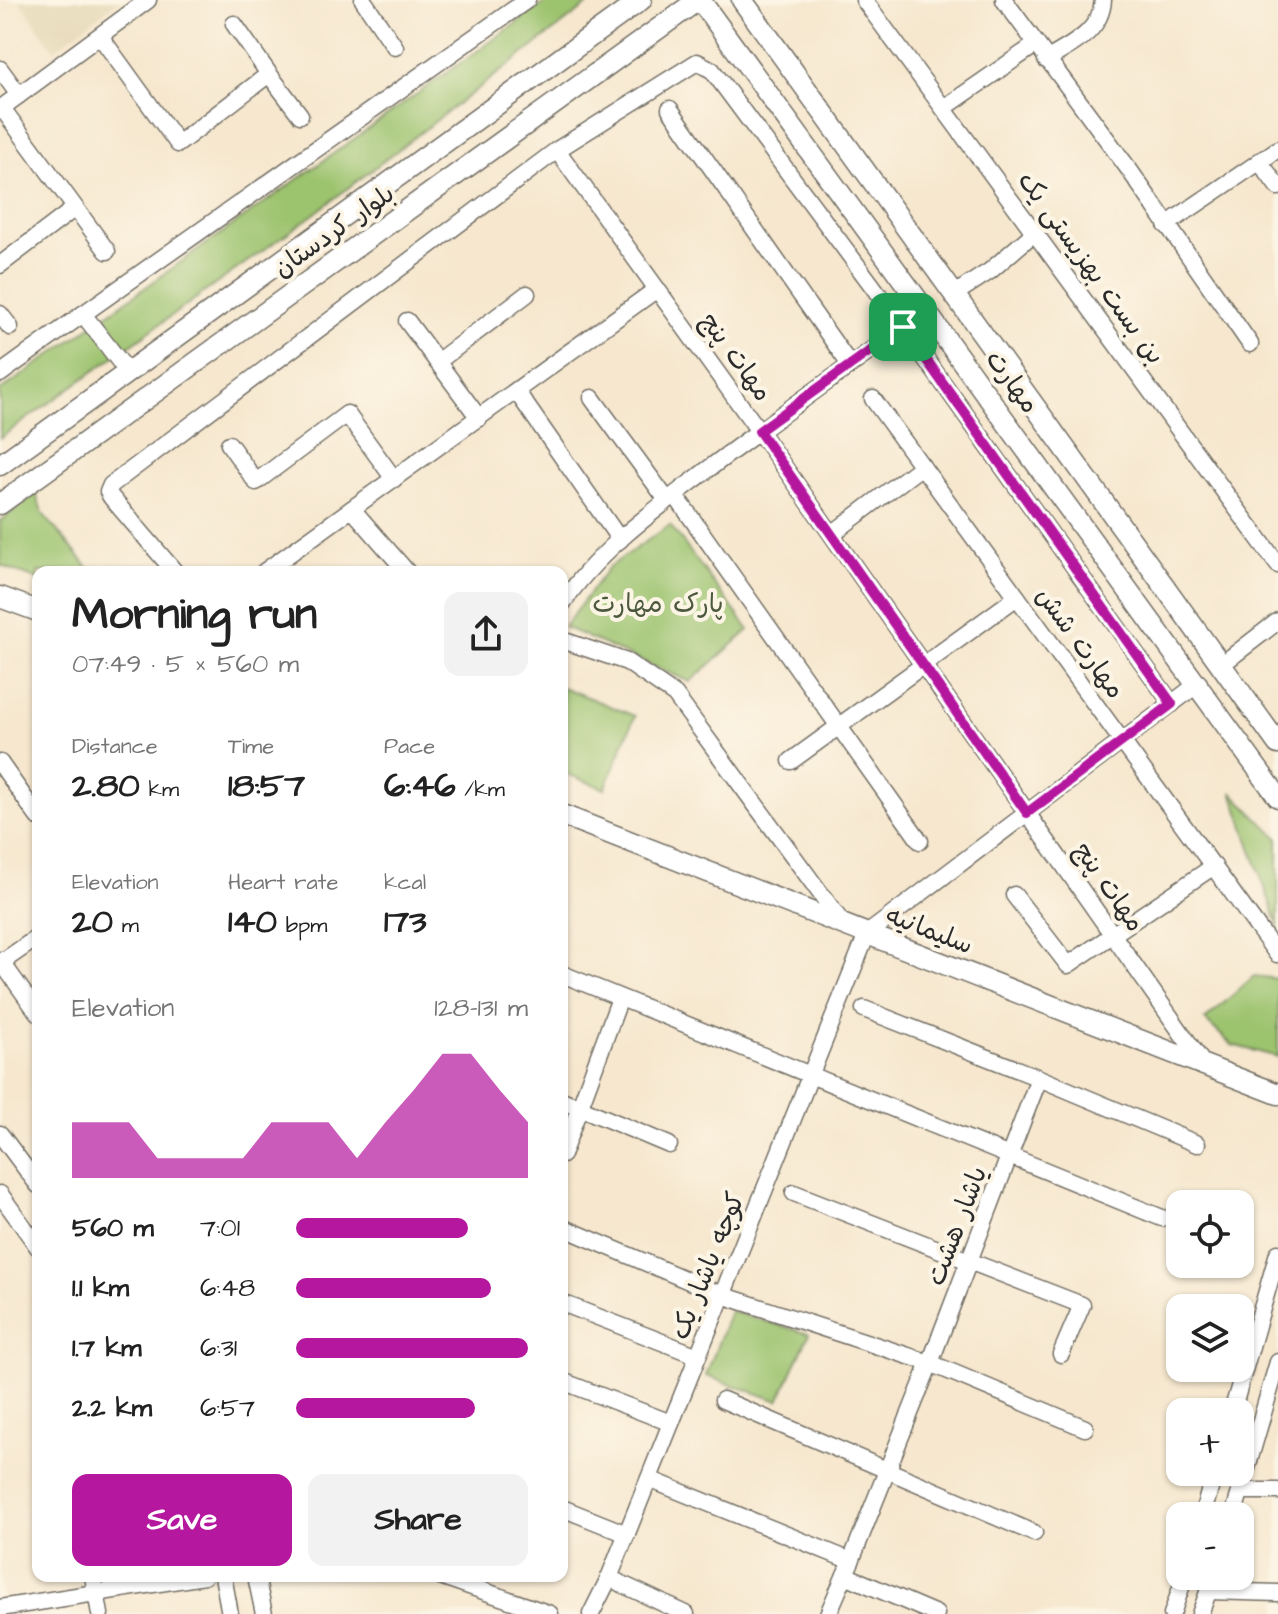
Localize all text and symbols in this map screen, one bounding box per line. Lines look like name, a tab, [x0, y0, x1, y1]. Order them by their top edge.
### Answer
street label: بن بست بهزیستی یک	[1009, 164, 1173, 372]
street label: بلوار کردستان	[266, 176, 402, 286]
pin	[869, 293, 937, 361]
street label: مهات پنج	[691, 305, 781, 409]
icon: arrive	[881, 305, 925, 349]
street label: مهارت	[977, 343, 1047, 421]
street label: مهارت شش	[1027, 580, 1133, 706]
text: Morning run	[72, 585, 317, 646]
park label: پارک مهارت	[593, 586, 723, 622]
button: share	[444, 592, 528, 676]
text: 07:49 · 5 × 560 m	[72, 646, 299, 682]
text: Distance	[72, 731, 158, 762]
text: Time	[228, 731, 274, 762]
text: Pace	[384, 731, 435, 762]
text: 2.80	[72, 762, 140, 810]
text: 18:57	[228, 762, 305, 810]
text: 6:46	[384, 762, 455, 810]
text: km	[140, 774, 179, 805]
text: /km	[455, 774, 505, 805]
street label: مهات پنج	[1065, 835, 1153, 939]
text: Elevation	[72, 867, 159, 898]
text: Heart rate	[228, 867, 338, 898]
text: kcal	[384, 867, 426, 898]
street label: سلیمانیه	[880, 897, 978, 963]
text: 20	[72, 898, 113, 946]
text: 140	[228, 898, 277, 946]
text: 173	[384, 898, 427, 946]
text: m	[113, 910, 139, 941]
text: bpm	[277, 910, 327, 941]
text: Elevation	[72, 990, 174, 1026]
text: 128–131 m	[434, 990, 528, 1026]
street label: یاشار هشت	[918, 1161, 996, 1291]
street label: کوچه یاشار یک	[662, 1187, 754, 1345]
map controls	[1166, 1190, 1254, 1590]
button: locate	[1166, 1190, 1254, 1278]
text: 560 m	[72, 1210, 154, 1246]
text: 7:01	[200, 1210, 240, 1246]
text: 1.1 km	[72, 1270, 129, 1306]
text: 6:48	[200, 1270, 255, 1306]
button: layers	[1166, 1294, 1254, 1382]
text: 1.7 km	[72, 1330, 142, 1366]
text: 6:31	[200, 1330, 237, 1366]
text: 2.2 km	[72, 1390, 152, 1426]
text: 6:57	[200, 1390, 255, 1426]
button: +	[1166, 1398, 1254, 1486]
button: Save	[72, 1474, 292, 1566]
button: Share	[308, 1474, 528, 1566]
button: −	[1166, 1502, 1254, 1590]

